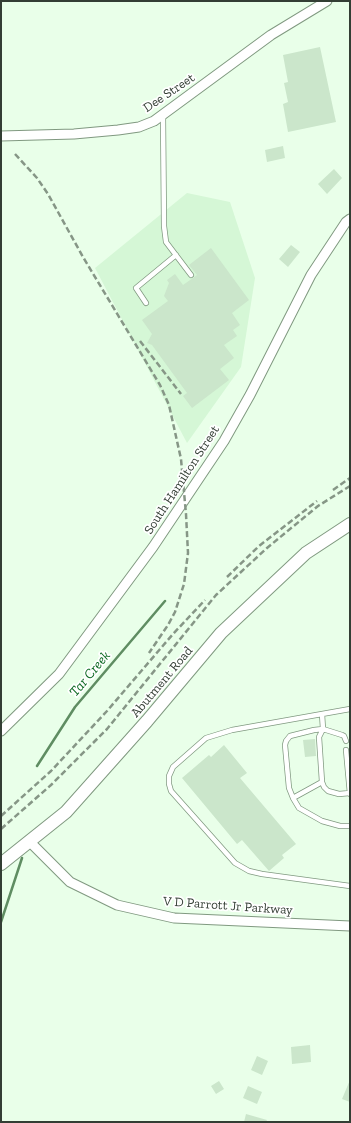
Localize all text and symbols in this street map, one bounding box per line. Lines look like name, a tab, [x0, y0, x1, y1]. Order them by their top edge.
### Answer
street label: Dee Street	[140, 70, 198, 116]
street label: South Hamilton Street	[141, 423, 223, 537]
street label: Abutment Road	[128, 643, 196, 721]
water label: Tar Creek	[66, 648, 114, 700]
street label: V D Parrott Jr Parkway	[163, 894, 293, 918]

